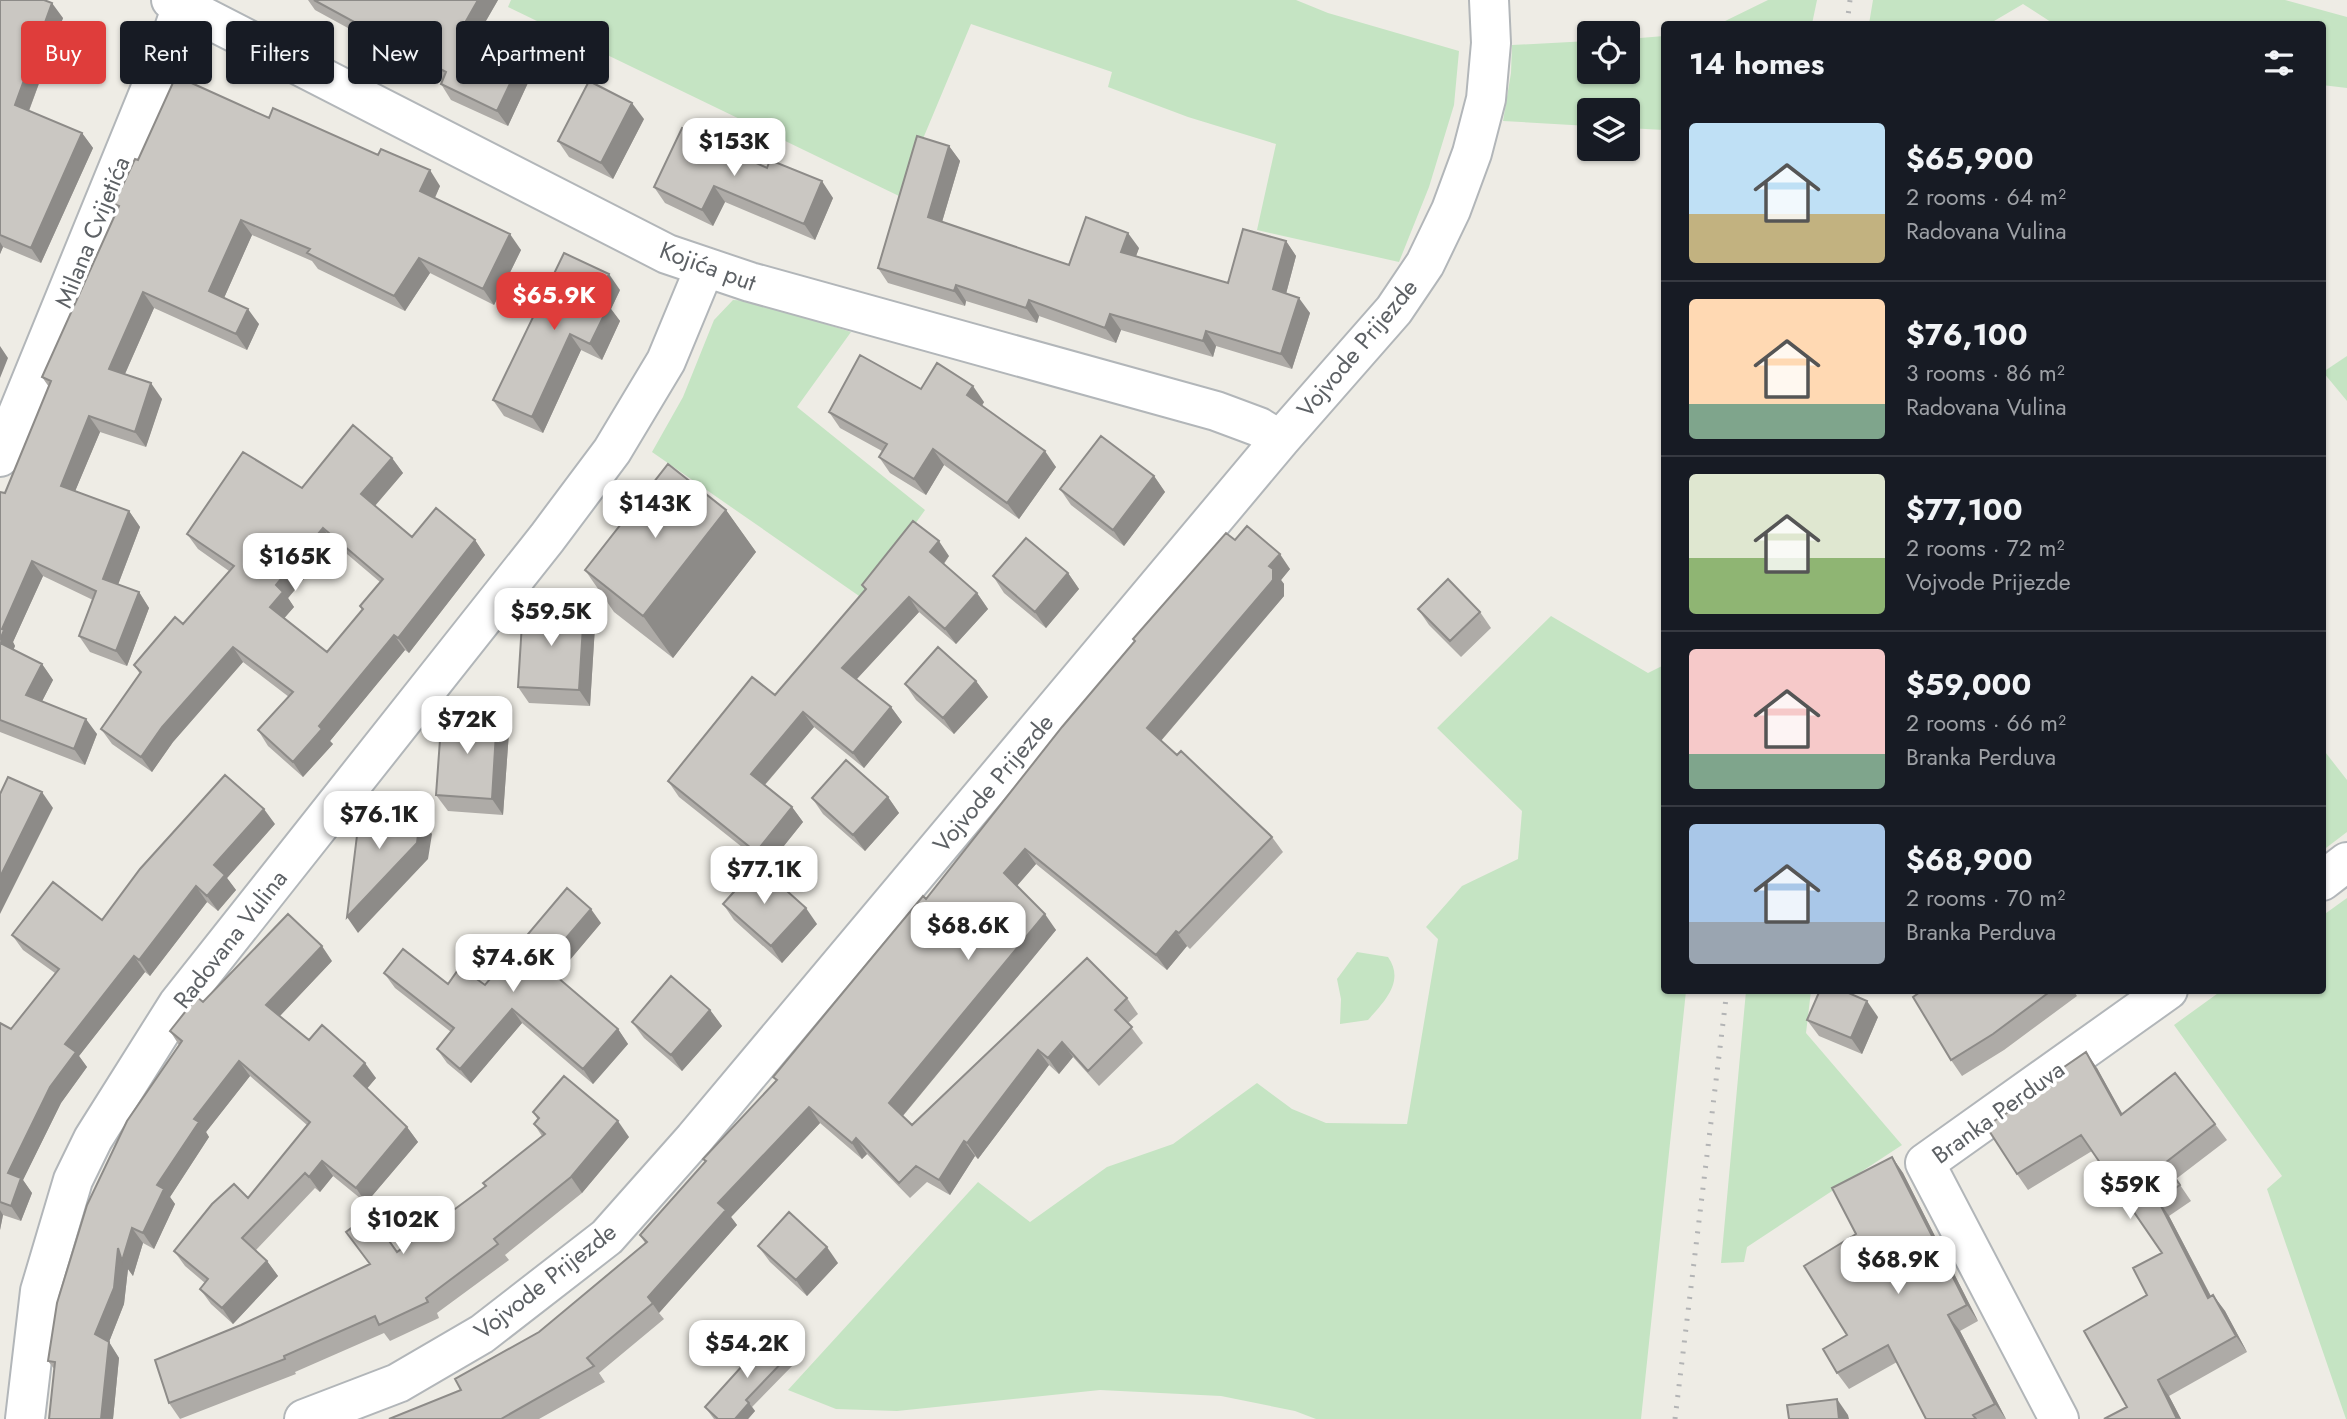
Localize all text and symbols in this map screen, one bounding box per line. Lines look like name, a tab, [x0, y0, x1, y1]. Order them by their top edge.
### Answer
chip: Buy	[21, 21, 106, 84]
chip: Rent	[120, 21, 212, 84]
chip: Filters	[226, 21, 334, 84]
chip: New	[348, 21, 442, 84]
chip: Apartment	[456, 21, 609, 84]
map controls	[1577, 21, 1640, 161]
button: locate	[1577, 21, 1640, 84]
text: 14 homes	[1689, 42, 1824, 85]
icon: filters	[2260, 44, 2298, 82]
button: layers	[1577, 98, 1640, 161]
pin: $153K	[685, 118, 783, 178]
text: $153K	[698, 124, 770, 158]
text: $65,900	[1906, 137, 2034, 180]
street label: Milana Cvijetića	[46, 151, 138, 313]
icon: home	[1745, 151, 1829, 235]
text: 2 rooms · 64 m²	[1906, 180, 2066, 214]
text: Radovana Vulina	[1906, 214, 2067, 248]
street label: Kojića put	[655, 232, 761, 300]
street label: Vojvode Prijezde	[1288, 271, 1426, 425]
pin: $65.9K	[497, 272, 611, 332]
text: $65.9K	[512, 278, 596, 312]
text: $76,100	[1906, 313, 2028, 356]
icon: home	[1745, 327, 1829, 411]
text: 3 rooms · 86 m²	[1906, 356, 2065, 390]
text: Radovana Vulina	[1906, 390, 2067, 424]
pin: $143K	[606, 480, 704, 540]
text: $143K	[619, 486, 691, 520]
text: $77,100	[1906, 488, 2023, 531]
icon: home	[1745, 502, 1829, 586]
text: 2 rooms · 72 m²	[1906, 531, 2065, 565]
pin: $165K	[246, 534, 344, 593]
text: $165K	[259, 539, 331, 573]
text: Vojvode Prijezde	[1906, 565, 2071, 599]
pin: $59.5K	[494, 588, 608, 648]
text: $59.5K	[510, 594, 592, 628]
text: $59,000	[1906, 663, 2031, 706]
icon: home	[1745, 677, 1829, 761]
pin: $72K	[426, 696, 508, 756]
text: $72K	[437, 702, 497, 736]
street label: Vojvode Prijezde	[924, 706, 1062, 860]
text: 2 rooms · 66 m²	[1906, 706, 2066, 740]
text: Branka Perduva	[1906, 740, 2056, 774]
pin: $76.1K	[322, 792, 436, 851]
text: $76.1K	[340, 797, 418, 831]
text: $68,900	[1906, 838, 2033, 881]
pin: $77.1K	[707, 846, 821, 906]
text: $77.1K	[727, 852, 801, 886]
icon: home	[1745, 852, 1829, 936]
street label: Radovana Vulina	[165, 862, 295, 1016]
text: 2 rooms · 70 m²	[1906, 881, 2065, 915]
pin: $68.6K	[911, 902, 1025, 962]
text: $68.6K	[927, 908, 1009, 942]
text: Branka Perduva	[1906, 915, 2056, 949]
pin: $74.6K	[456, 934, 570, 994]
text: $74.6K	[471, 940, 555, 974]
street label: Branka Perduva	[1924, 1052, 2072, 1172]
pin: $59K	[2089, 1162, 2171, 1221]
text: $59K	[2100, 1167, 2160, 1201]
pin: $102K	[354, 1196, 452, 1256]
text: $102K	[367, 1202, 439, 1236]
street label: Vojvode Prijezde	[467, 1214, 623, 1348]
pin: $68.9K	[1841, 1236, 1955, 1296]
text: $68.9K	[1857, 1242, 1939, 1276]
pin: $54.2K	[690, 1320, 804, 1380]
text: $54.2K	[705, 1326, 789, 1360]

